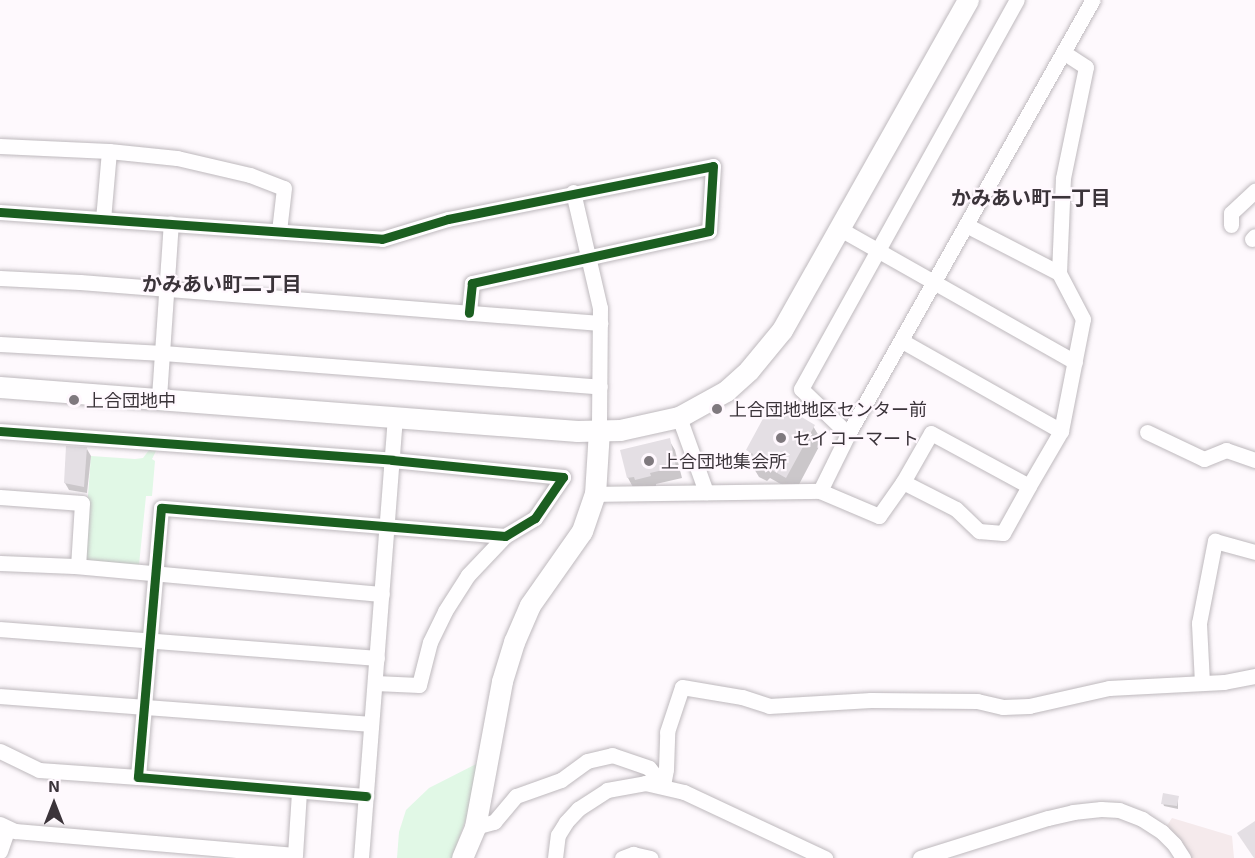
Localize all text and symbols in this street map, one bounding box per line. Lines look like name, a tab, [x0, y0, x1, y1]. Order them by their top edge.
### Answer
district label: かみあい町一丁目	[951, 185, 1111, 209]
district label: かみあい町二丁目	[142, 271, 302, 295]
place label: 上合団地中	[86, 389, 176, 411]
marker: 上合団地中	[67, 393, 81, 407]
place label: 上合団地地区センター前	[729, 398, 927, 420]
marker: 上合団地地区センター前	[710, 402, 724, 416]
place label: セイコーマート	[793, 427, 919, 449]
marker: セイコーマート	[774, 431, 788, 445]
place label: 上合団地集会所	[661, 450, 787, 472]
marker: 上合団地集会所	[642, 454, 656, 468]
north arrow	[24, 774, 84, 834]
text: N	[48, 776, 60, 795]

